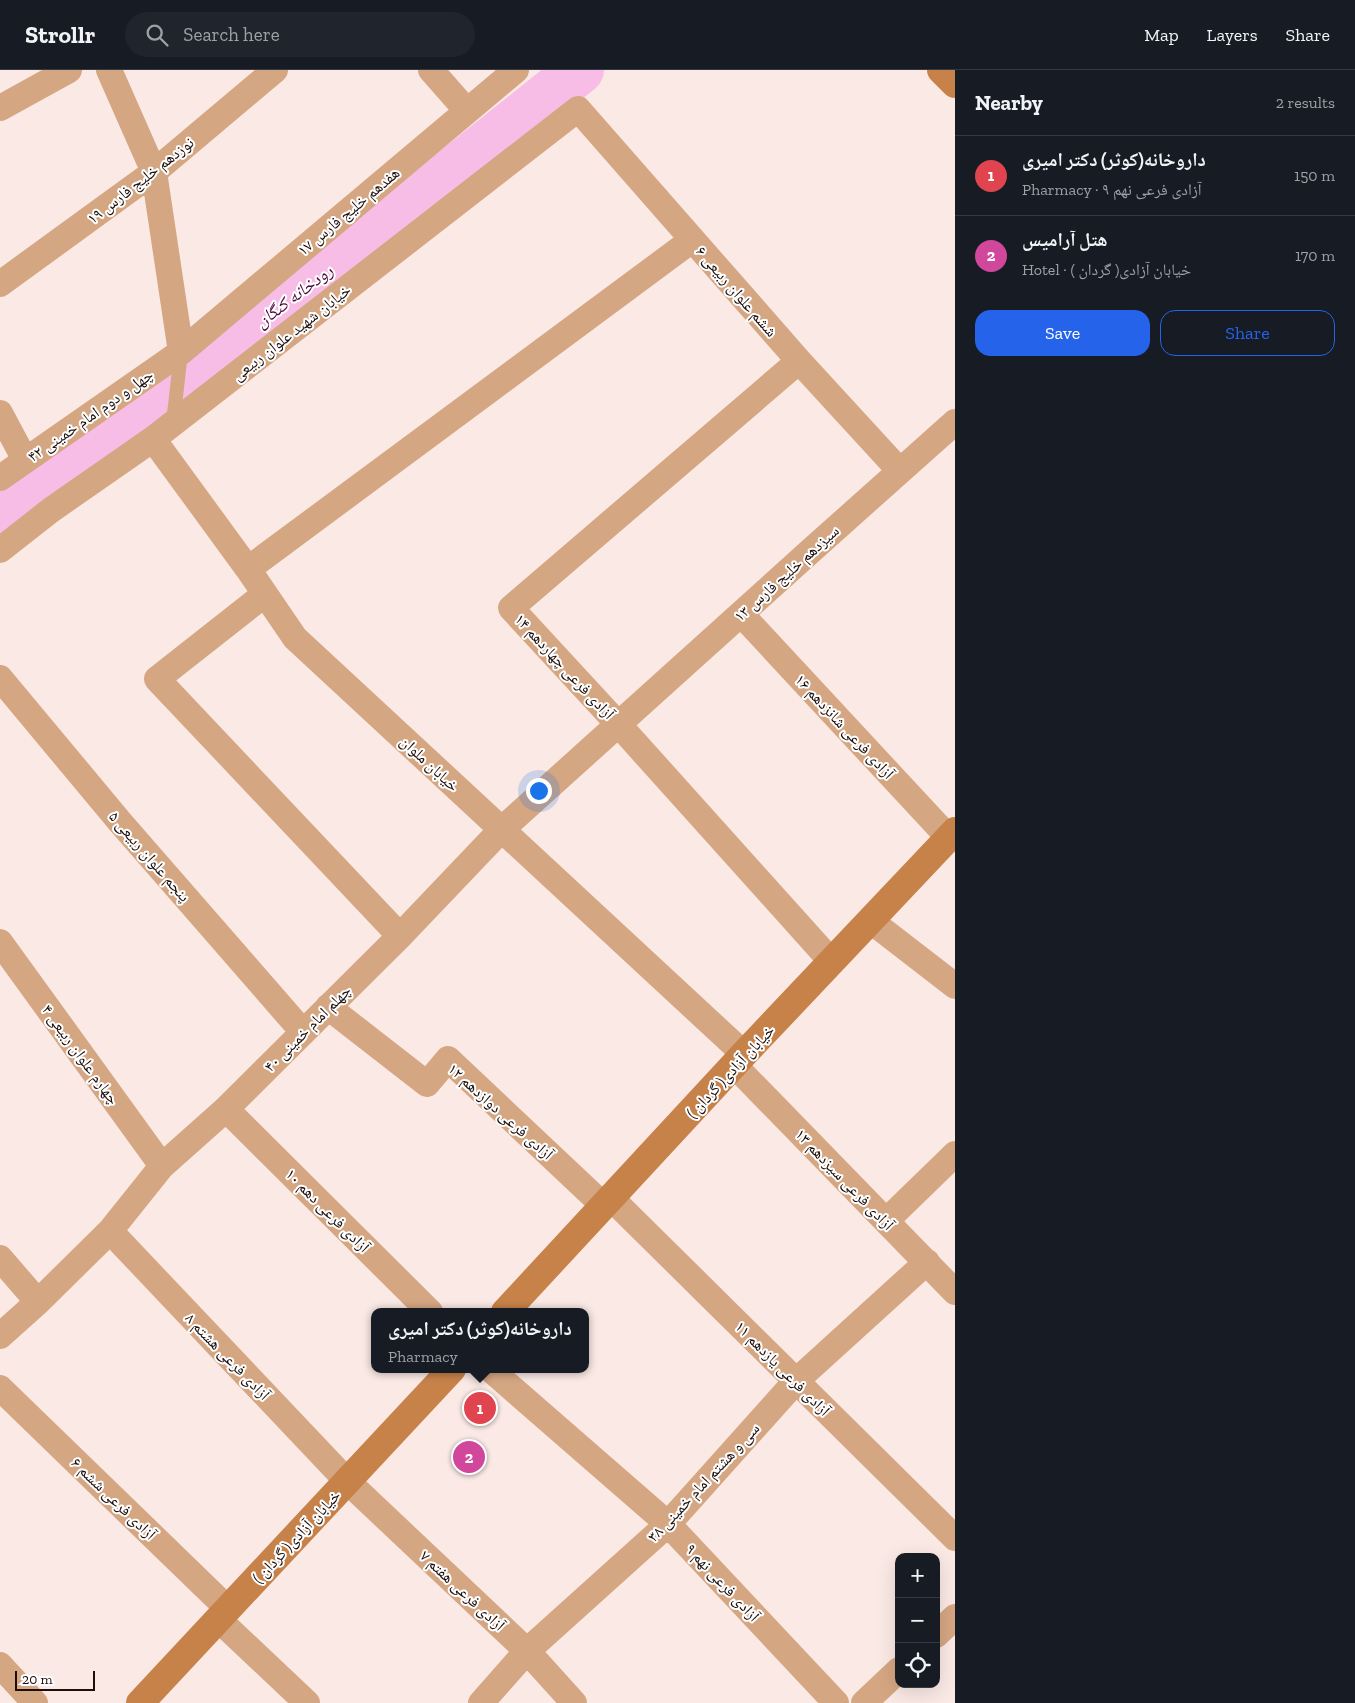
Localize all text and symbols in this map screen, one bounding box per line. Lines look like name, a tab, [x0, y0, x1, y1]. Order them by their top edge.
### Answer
search box	[125, 12, 475, 57]
text: Strollr	[25, 20, 95, 49]
icon: search	[143, 21, 171, 49]
text: Search here	[183, 23, 280, 46]
text: Map	[1144, 24, 1179, 46]
text: Layers	[1207, 24, 1258, 46]
text: Share	[1286, 24, 1330, 46]
text: Nearby	[975, 90, 1043, 115]
text: 2 results	[1276, 93, 1335, 112]
street label: نوزدهم خلیج فارس ۱۹	[83, 133, 198, 229]
text: داروخانه(کوثر) دکتر امیری	[1022, 148, 1206, 171]
street label: هفدهم خلیج فارس ۱۷	[293, 163, 404, 260]
text: 1	[988, 166, 994, 185]
text: 150 m	[1294, 166, 1335, 185]
text: Pharmacy · آزادی فرعی نهم ۹	[1022, 180, 1202, 199]
text: هتل آرامیس	[1022, 228, 1107, 251]
street label: ششم علوان ربیعی ۶	[691, 242, 781, 341]
text: 2	[987, 246, 995, 265]
text: 170 m	[1295, 246, 1335, 265]
water label: رودخانه کنگان	[251, 260, 337, 332]
text: Hotel · خیابان آزادی( گردان )	[1022, 260, 1191, 279]
street label: خیابان شهید علوان ربیعی	[228, 280, 355, 385]
button: Save	[975, 310, 1150, 356]
button: Share	[1160, 310, 1335, 356]
street label: چهل و دوم امام خمینی ۴۲	[24, 365, 157, 467]
street label: سیزدهم خلیج فارس ۱۳	[730, 521, 843, 626]
street label: آزادی فرعی چهاردهم ۱۴	[510, 610, 619, 724]
street label: آزادی فرعی شانزدهم ۱۶	[790, 670, 899, 784]
street label: خیابان ملوان	[396, 731, 463, 796]
your location	[526, 778, 552, 804]
street label: پنجم علوان ربیعی ۵	[104, 807, 194, 906]
street label: چهلم امام خمینی ۴۰	[260, 981, 355, 1076]
street label: چهارم علوان ربیعی ۴	[37, 1001, 123, 1109]
street label: خیابان آزادی( گردان )	[682, 1021, 779, 1123]
street label: آزادی فرعی دوازدهم ۱۲	[443, 1059, 558, 1165]
street label: آزادی فرعی سیزدهم ۱۳	[791, 1125, 899, 1235]
street label: آزادی فرعی دهم ۱۰	[281, 1164, 374, 1258]
popup	[371, 1308, 589, 1373]
street label: آزادی فرعی هشتم ۸	[181, 1309, 275, 1405]
text: داروخانه(کوثر) دکتر امیری	[388, 1317, 572, 1340]
street label: آزادی فرعی یازدهم ۱۱	[730, 1317, 835, 1421]
text: Pharmacy	[388, 1347, 458, 1366]
pin: 1	[464, 1389, 496, 1427]
street label: سی و هشتم امام خمینی ۳۸	[643, 1419, 764, 1546]
pin: 2	[453, 1438, 485, 1476]
street label: آزادی فرعی ششم ۶	[67, 1453, 161, 1545]
street label: خیابان آزادی( گردان )	[248, 1486, 345, 1588]
street label: آزادی فرعی نهم ۹	[681, 1539, 764, 1627]
street label: آزادی فرعی هفتم ۷	[416, 1546, 510, 1636]
map controls	[895, 1553, 940, 1688]
button: +	[895, 1553, 940, 1598]
button: −	[895, 1598, 940, 1643]
button: locate	[895, 1643, 940, 1688]
scale bar	[15, 1668, 95, 1691]
text: 20 m	[22, 1671, 53, 1688]

